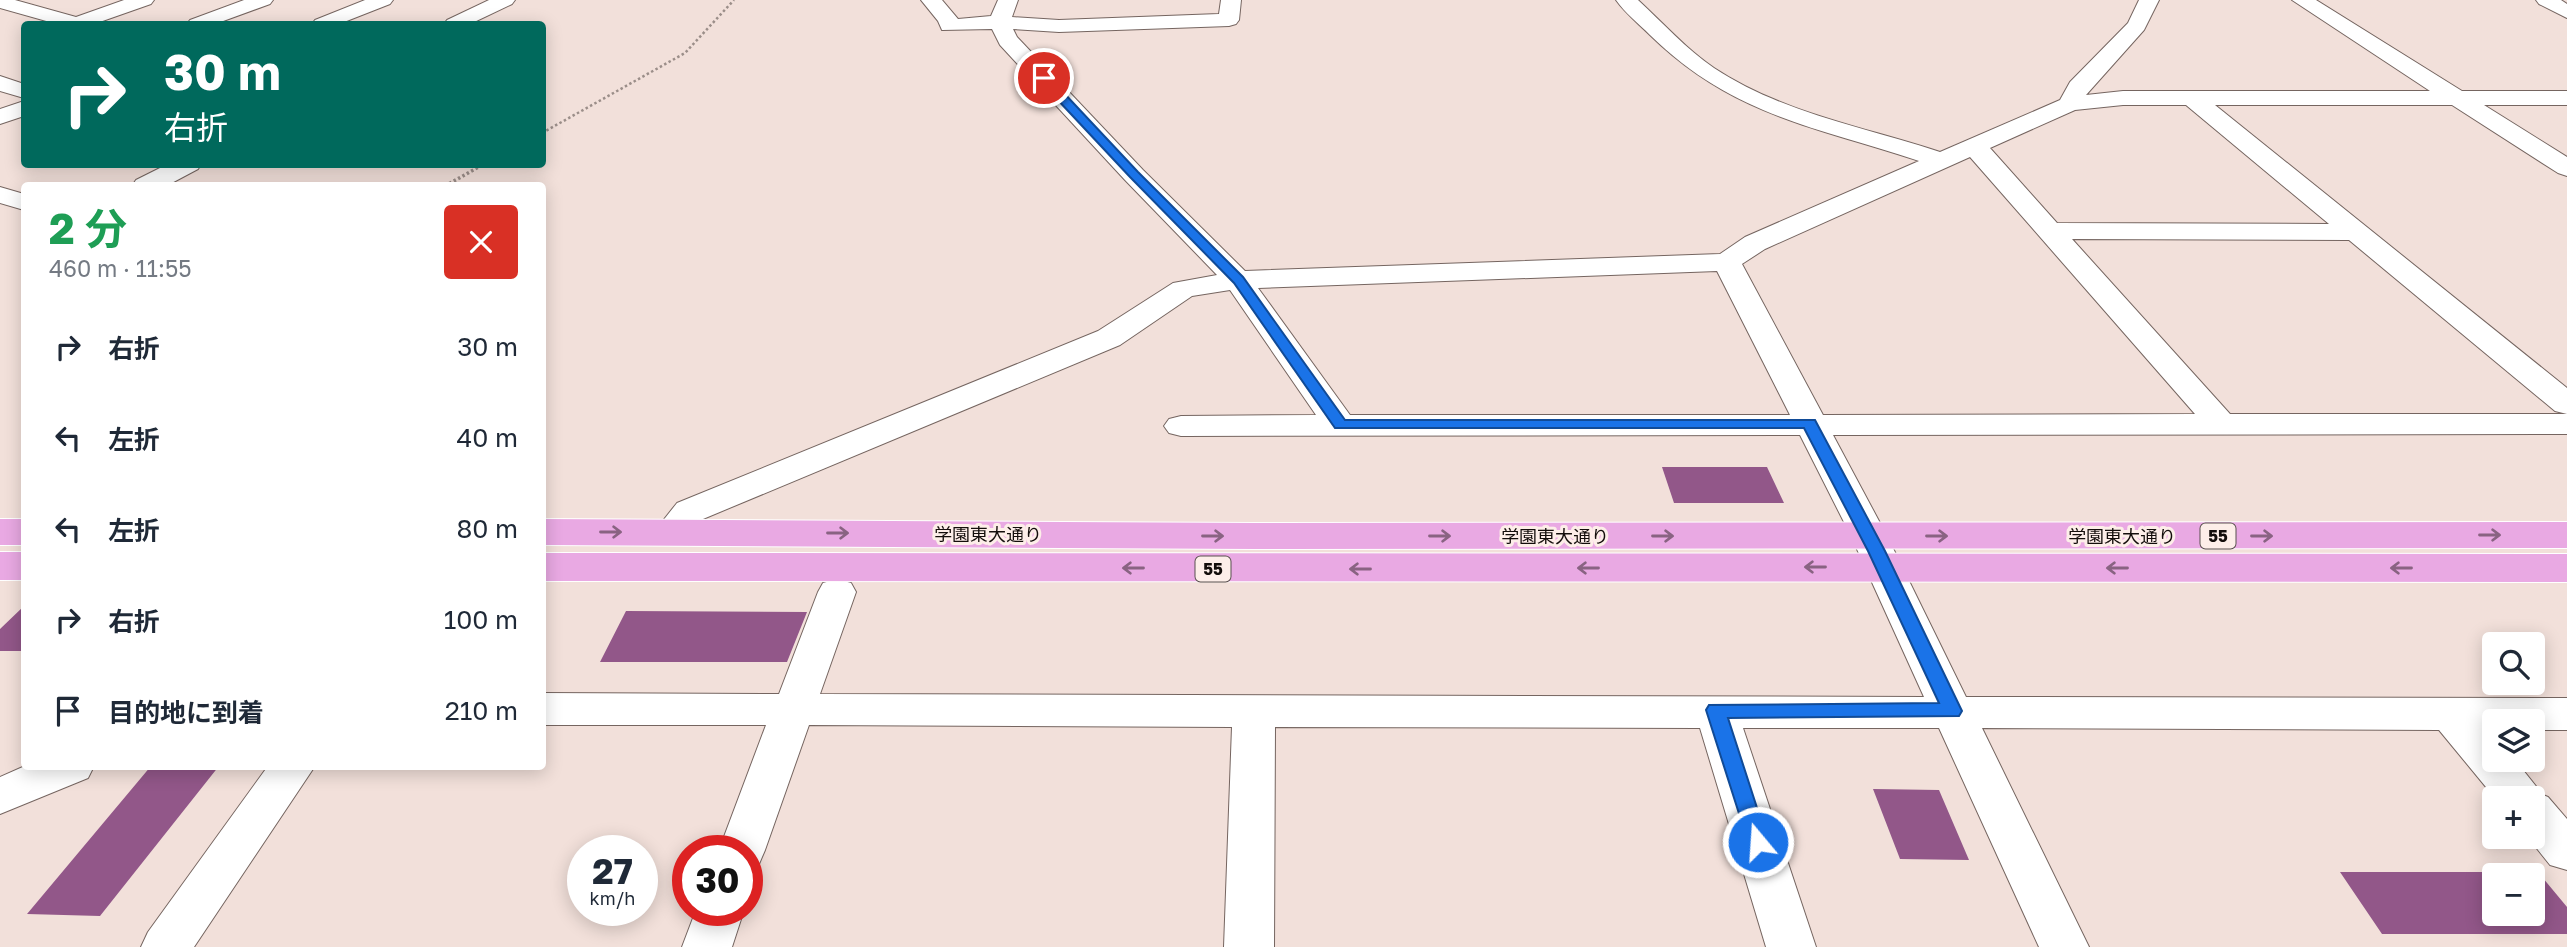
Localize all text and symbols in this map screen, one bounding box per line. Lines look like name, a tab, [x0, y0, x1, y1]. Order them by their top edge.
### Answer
text: 30 m	[164, 42, 281, 101]
pin	[1014, 48, 1074, 108]
icon: right	[49, 49, 140, 140]
icon: arrive	[1025, 59, 1063, 97]
text: 右折	[164, 108, 228, 146]
text: 2 分	[49, 203, 127, 253]
button: close	[444, 205, 518, 279]
text: 460 m · 11:55	[49, 254, 192, 282]
icon: right	[49, 328, 87, 366]
text: 30 m	[457, 331, 518, 362]
text: 右折	[108, 333, 160, 364]
icon: left	[49, 419, 87, 457]
text: 40 m	[457, 422, 518, 453]
text: 左折	[108, 424, 160, 455]
icon: left	[49, 510, 87, 548]
text: 80 m	[457, 513, 518, 544]
text: 左折	[108, 515, 160, 546]
street label: 学園東大通り	[934, 523, 1042, 545]
road number: 55	[2200, 524, 2236, 548]
one-way arrow	[599, 525, 622, 539]
street label: 学園東大通り	[1501, 525, 1609, 547]
street label: 学園東大通り	[2068, 525, 2176, 547]
one-way arrow	[826, 526, 849, 540]
one-way arrow	[2478, 528, 2501, 542]
one-way arrow	[1201, 529, 1224, 543]
one-way arrow	[1428, 529, 1451, 543]
one-way arrow	[1651, 529, 1674, 543]
one-way arrow	[1925, 529, 1948, 543]
one-way arrow	[2251, 529, 2274, 543]
road number: 55	[1196, 556, 1230, 582]
one-way arrow	[1804, 560, 1827, 574]
one-way arrow	[1122, 561, 1145, 575]
one-way arrow	[1577, 561, 1600, 575]
one-way arrow	[2106, 561, 2129, 575]
one-way arrow	[2390, 561, 2413, 575]
one-way arrow	[1349, 562, 1372, 576]
icon: right	[49, 601, 87, 639]
text: 100 m	[444, 604, 518, 635]
text: 右折	[108, 606, 160, 637]
map controls	[2482, 632, 2545, 926]
button: search	[2482, 632, 2545, 695]
icon: arrive	[49, 692, 87, 730]
text: 210 m	[445, 695, 518, 726]
text: 目的地に到着	[108, 697, 264, 728]
button: layers	[2482, 709, 2545, 772]
button: +	[2482, 786, 2545, 849]
position arrow	[1721, 805, 1795, 879]
speed limit sign: 30	[672, 835, 763, 926]
text: 27	[592, 850, 633, 892]
button: −	[2482, 863, 2545, 926]
text: km/h	[590, 887, 635, 909]

